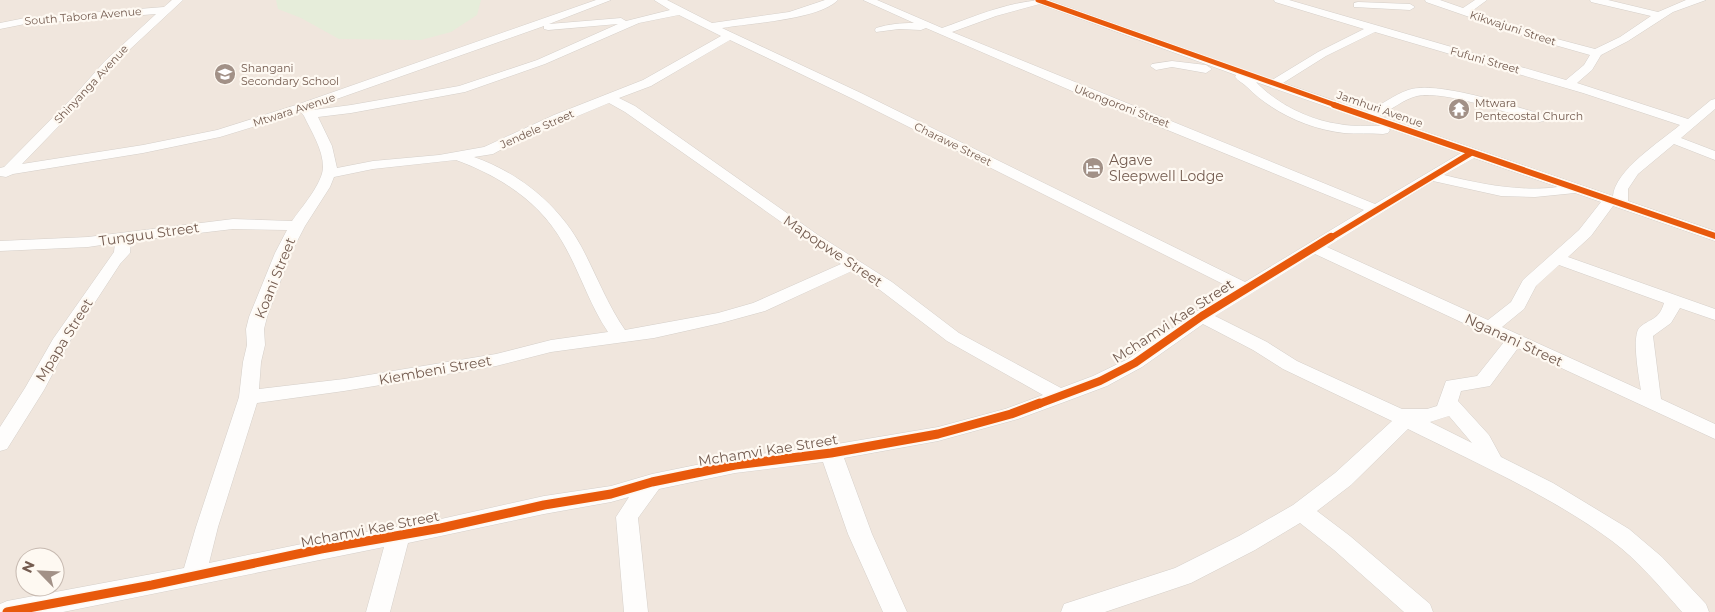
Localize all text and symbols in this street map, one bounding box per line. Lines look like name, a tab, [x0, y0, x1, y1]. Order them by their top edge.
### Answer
street label: South Tabora Avenue	[24, 4, 143, 28]
street label: Kikwajuni Street	[1468, 7, 1558, 49]
street label: Shinyanga Avenue	[51, 41, 131, 126]
street label: Fufuni Street	[1449, 43, 1522, 77]
place label: Shangani Secondary School	[241, 61, 339, 88]
school or university icon: Shangani Secondary School	[213, 62, 237, 86]
street label: Ukongoroni Street	[1072, 81, 1172, 131]
street label: Jamhuri Avenue	[1334, 87, 1425, 130]
street label: Mtwara Avenue	[251, 90, 337, 130]
place label: Mtwara Pentecostal Church	[1475, 96, 1583, 123]
temple icon: Mtwara Pentecostal Church	[1447, 97, 1471, 121]
street label: Jendele Street	[497, 106, 577, 152]
street label: Charawe Street	[912, 119, 994, 169]
place label: Agave Sleepwell Lodge	[1109, 151, 1224, 185]
hotel icon: Agave Sleepwell Lodge	[1081, 156, 1105, 180]
street label: Mapopwe Street	[780, 211, 886, 291]
street label: Tunguu Street	[98, 218, 201, 250]
street label: Koani Street	[251, 235, 300, 321]
street label: Mchamvi Kae Street	[1109, 275, 1237, 367]
street label: Mpapa Street	[31, 295, 97, 385]
street label: Nganani Street	[1462, 309, 1566, 371]
street label: Kiembeni Street	[377, 351, 493, 389]
street label: Mchamvi Kae Street	[697, 430, 839, 470]
street label: Mchamvi Kae Street	[299, 507, 441, 551]
north arrow	[15, 547, 65, 597]
text: N	[18, 558, 39, 576]

